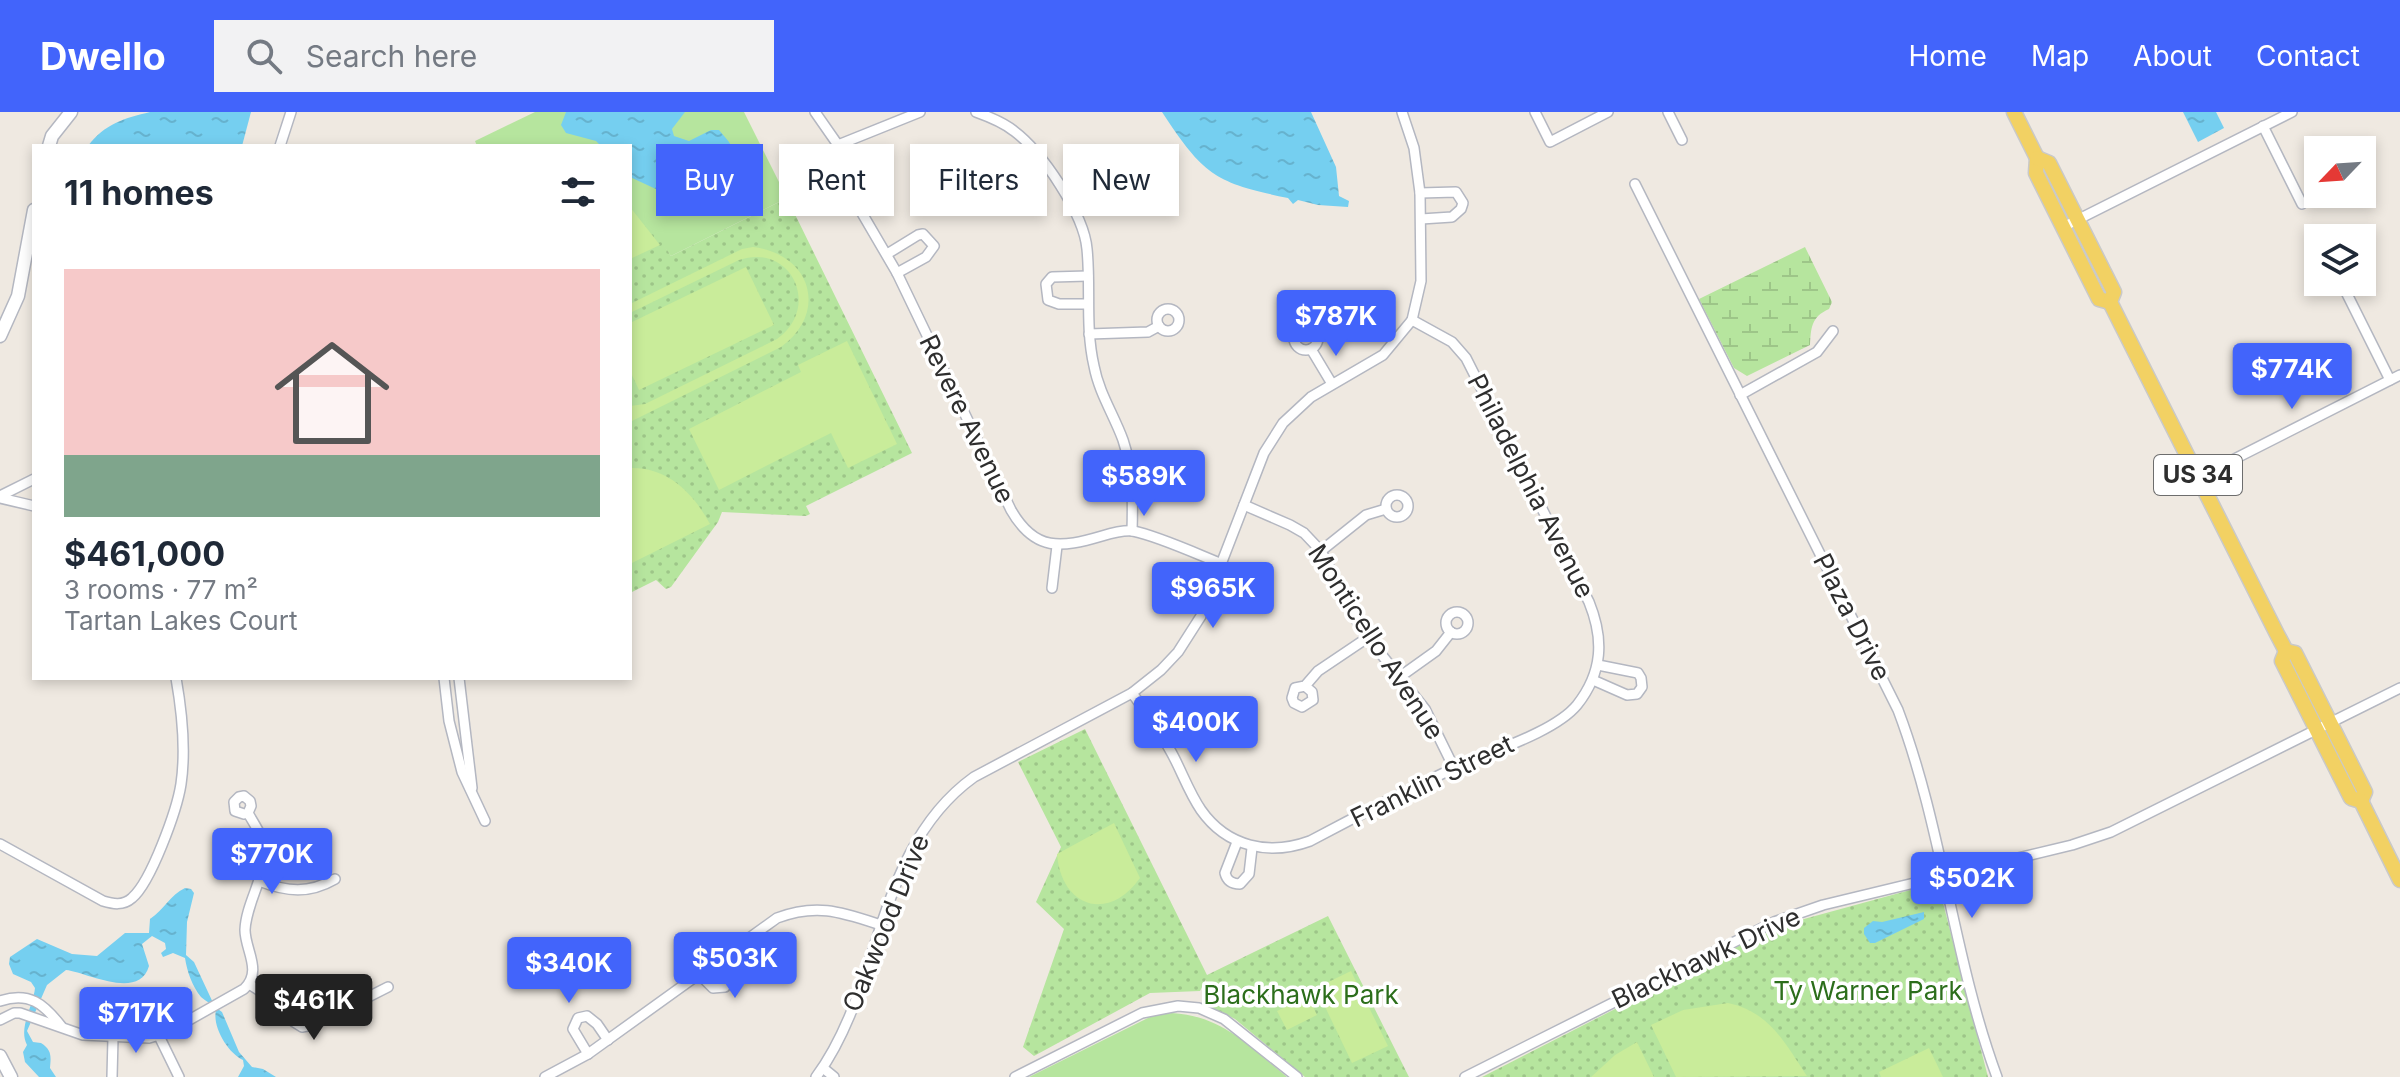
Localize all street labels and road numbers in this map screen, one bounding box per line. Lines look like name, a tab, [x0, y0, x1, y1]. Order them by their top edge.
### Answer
street label: Revere Avenue	[913, 330, 1022, 508]
street label: Philadelphia Avenue	[1461, 369, 1601, 603]
road number: US 34	[2154, 455, 2242, 495]
street label: Monticello Avenue	[1302, 538, 1451, 745]
street label: Plaza Drive	[1807, 548, 1898, 685]
street label: Franklin Street	[1345, 728, 1518, 833]
street label: Oakwood Drive	[836, 830, 935, 1016]
street label: Blackhawk Drive	[1607, 900, 1805, 1015]

